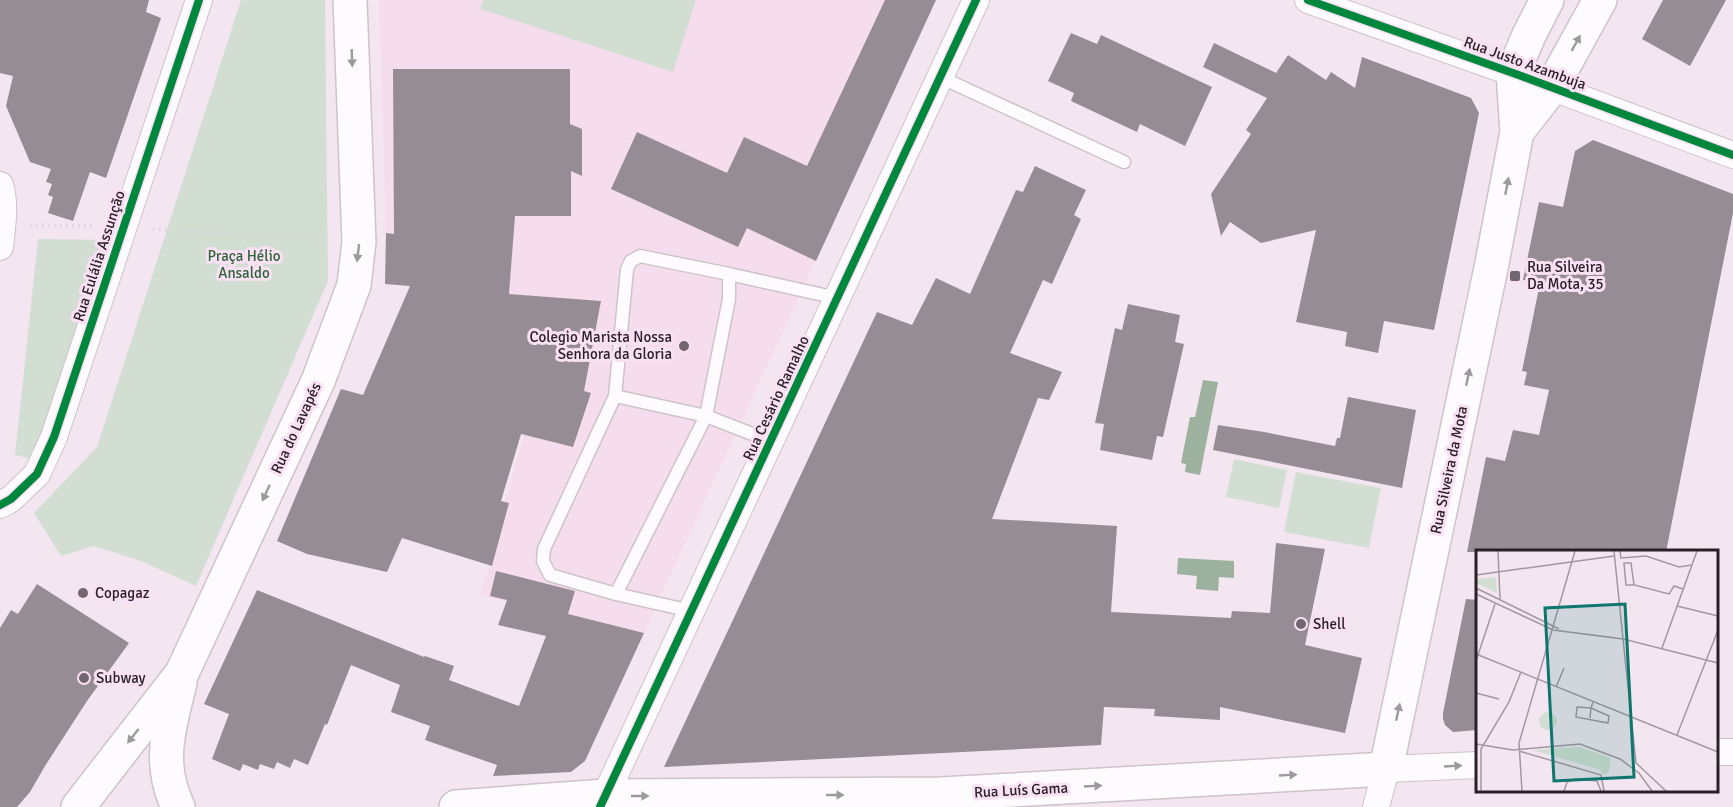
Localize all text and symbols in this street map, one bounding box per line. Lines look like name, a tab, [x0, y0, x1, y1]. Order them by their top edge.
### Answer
street label: Rua Justo Azambuja	[1461, 33, 1589, 93]
one-way arrow	[1571, 34, 1581, 51]
one-way arrow	[348, 49, 357, 68]
one-way arrow	[1503, 176, 1512, 195]
street label: Rua Eulália Assunção	[69, 188, 129, 324]
one-way arrow	[353, 244, 362, 263]
park label: Praça Hélio Ansaldo	[207, 247, 281, 282]
place label: Rua Silveira Da Mota, 35	[1527, 258, 1604, 293]
marker: Rua Silveira Da Mota, 35	[1508, 269, 1522, 283]
place label: Colegio Marista Nossa Senhora da Gloria	[529, 328, 672, 363]
street label: Rua Cesário Ramalho	[739, 332, 813, 463]
marker: Colegio Marista Nossa Senhora da Gloria	[677, 339, 691, 353]
one-way arrow	[1464, 367, 1473, 386]
street label: Rua do Lavapés	[267, 379, 325, 476]
street label: Rua Silveira da Mota	[1427, 404, 1471, 536]
one-way arrow	[260, 484, 270, 502]
inset map	[1476, 550, 1718, 792]
place label: Copagaz	[95, 584, 150, 602]
marker: Copagaz	[76, 586, 90, 600]
place label: Shell	[1313, 615, 1346, 633]
marker: Shell	[1294, 617, 1308, 631]
place label: Subway	[96, 669, 146, 687]
marker: Subway	[77, 671, 91, 685]
one-way arrow	[1394, 702, 1403, 721]
one-way arrow	[128, 728, 140, 743]
one-way arrow	[1444, 761, 1463, 770]
one-way arrow	[1278, 770, 1297, 779]
street label: Rua Luís Gama	[974, 779, 1068, 801]
one-way arrow	[1083, 781, 1102, 790]
one-way arrow	[826, 790, 845, 800]
one-way arrow	[631, 791, 650, 801]

